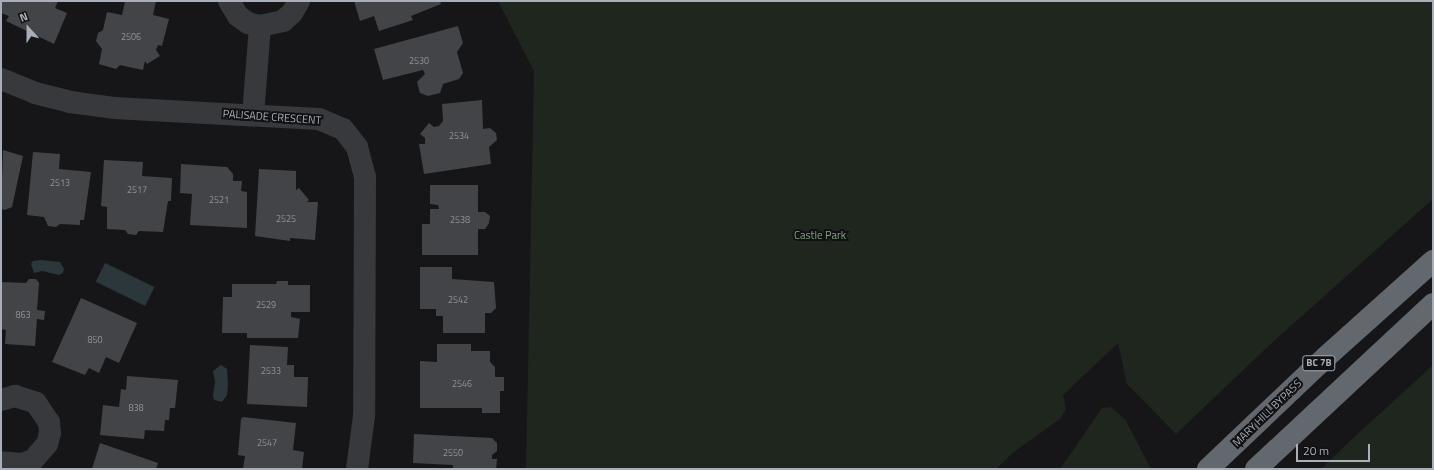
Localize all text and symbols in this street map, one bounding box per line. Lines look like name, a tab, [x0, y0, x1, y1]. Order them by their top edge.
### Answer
north arrow	[8, 8, 48, 48]
text: N	[17, 8, 30, 26]
house number: 2506	[121, 32, 141, 42]
house number: 2530	[409, 56, 429, 66]
street label: PALISADE CRESCENT	[222, 107, 322, 127]
house number: 2534	[449, 131, 469, 141]
house number: 2513	[50, 178, 70, 188]
house number: 2517	[127, 185, 147, 195]
house number: 2521	[209, 195, 229, 205]
house number: 2525	[276, 214, 296, 224]
house number: 2538	[450, 215, 470, 225]
park label: Castle Park	[794, 228, 846, 242]
house number: 2542	[448, 295, 468, 305]
house number: 2529	[256, 300, 276, 310]
house number: 863	[15, 310, 31, 320]
house number: 850	[87, 335, 103, 345]
road number: BC 7B	[1302, 355, 1336, 371]
house number: 2533	[261, 366, 281, 376]
street label: MARY HILL BYPASS	[1230, 377, 1304, 449]
house number: 2546	[452, 379, 472, 389]
house number: 838	[128, 403, 144, 413]
scale bar	[1298, 436, 1372, 462]
house number: 2547	[257, 438, 277, 448]
text: 20 m	[1303, 441, 1329, 460]
house number: 2550	[443, 448, 463, 458]

